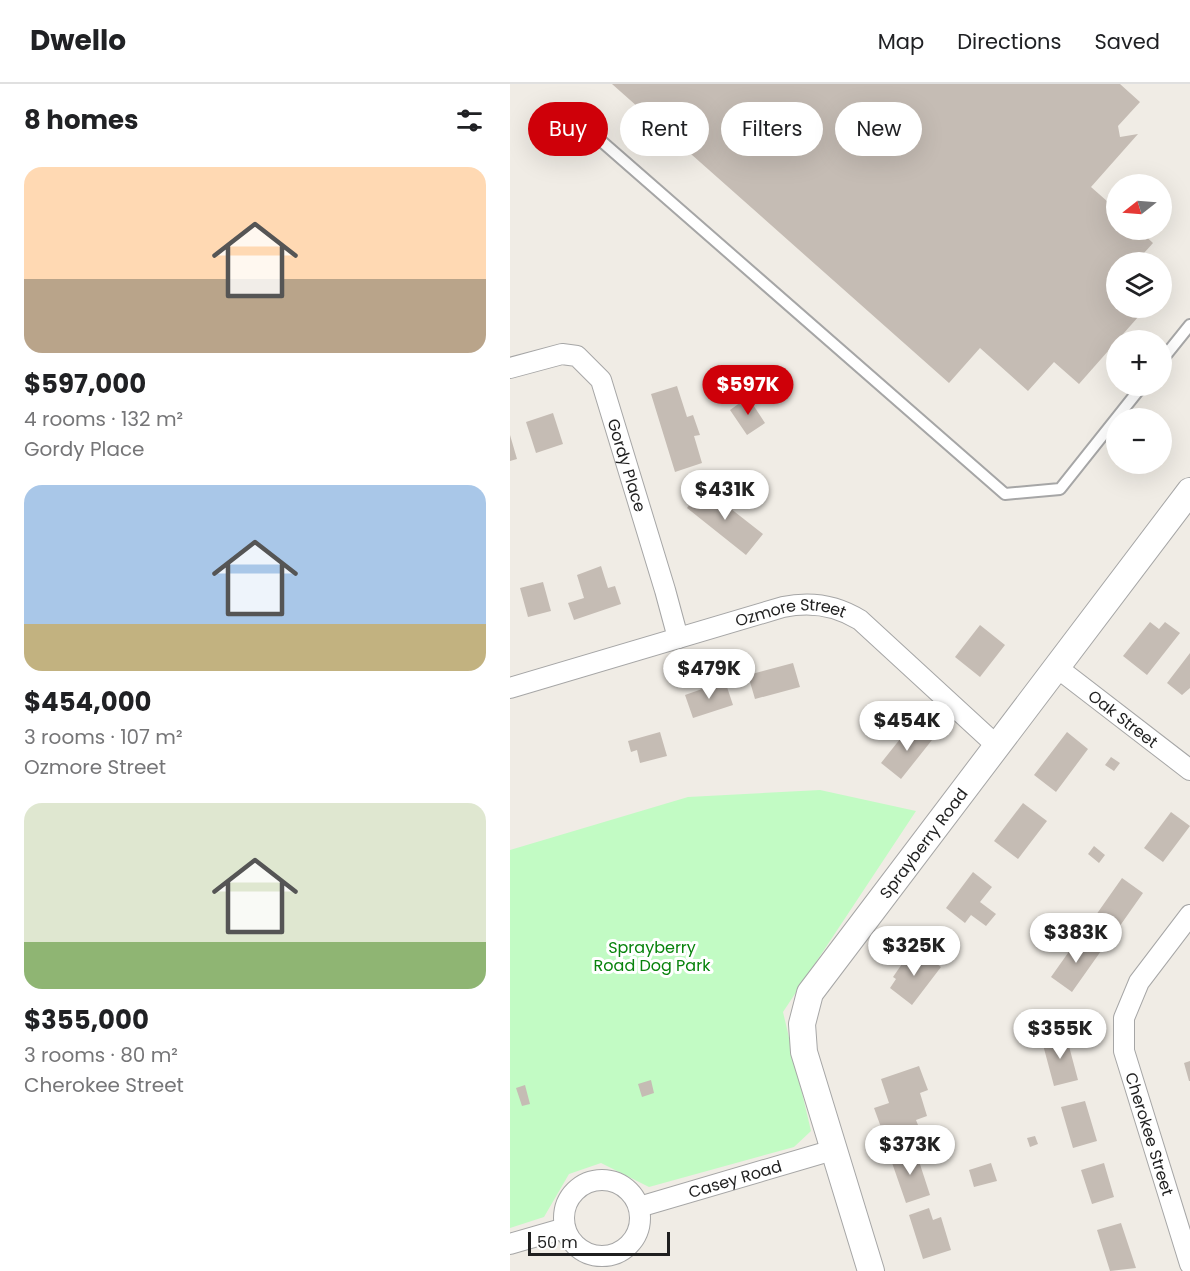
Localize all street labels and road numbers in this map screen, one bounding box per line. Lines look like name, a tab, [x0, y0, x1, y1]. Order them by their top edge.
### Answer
street label: Gordy Place	[601, 416, 652, 515]
street label: Ozmore Street	[732, 593, 850, 633]
street label: Oak Street	[1083, 685, 1163, 753]
street label: Sprayberry Road	[874, 783, 973, 904]
street label: Cherokee Street	[1119, 1070, 1179, 1199]
street label: Casey Road	[686, 1155, 785, 1204]

